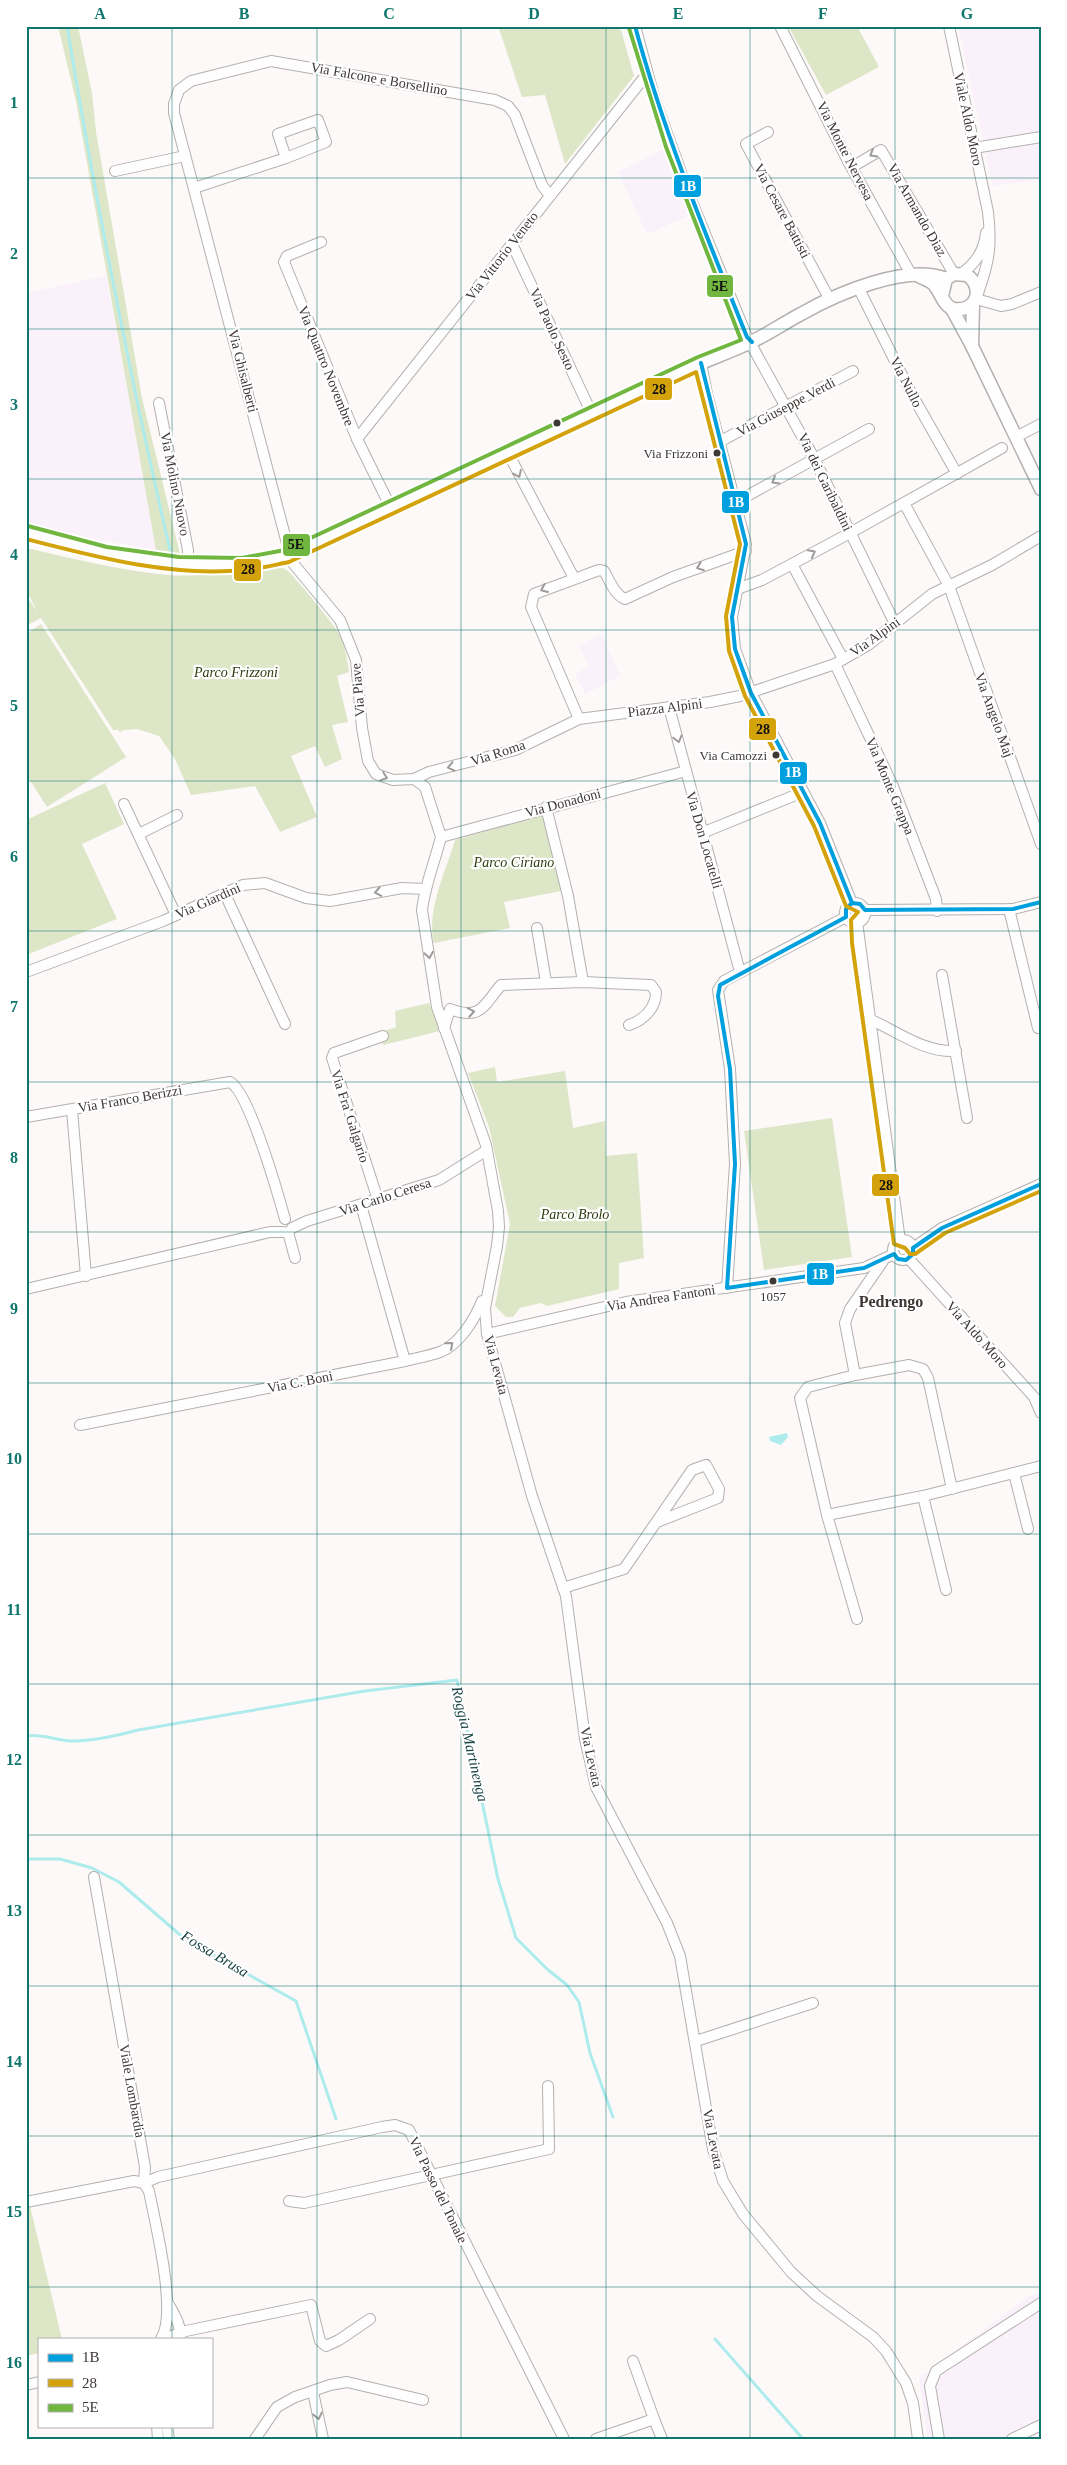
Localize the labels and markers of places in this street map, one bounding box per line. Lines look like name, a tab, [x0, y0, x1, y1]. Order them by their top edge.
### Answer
unlabelled marker	[552, 418, 562, 428]
place label: Via Frizzoni	[643, 446, 708, 461]
marker: Via Frizzoni	[712, 448, 722, 458]
place label: Via Camozzi	[700, 748, 767, 763]
marker: Via Camozzi	[771, 750, 781, 760]
marker: 1057	[768, 1276, 778, 1286]
place label: 1057	[760, 1289, 787, 1304]

